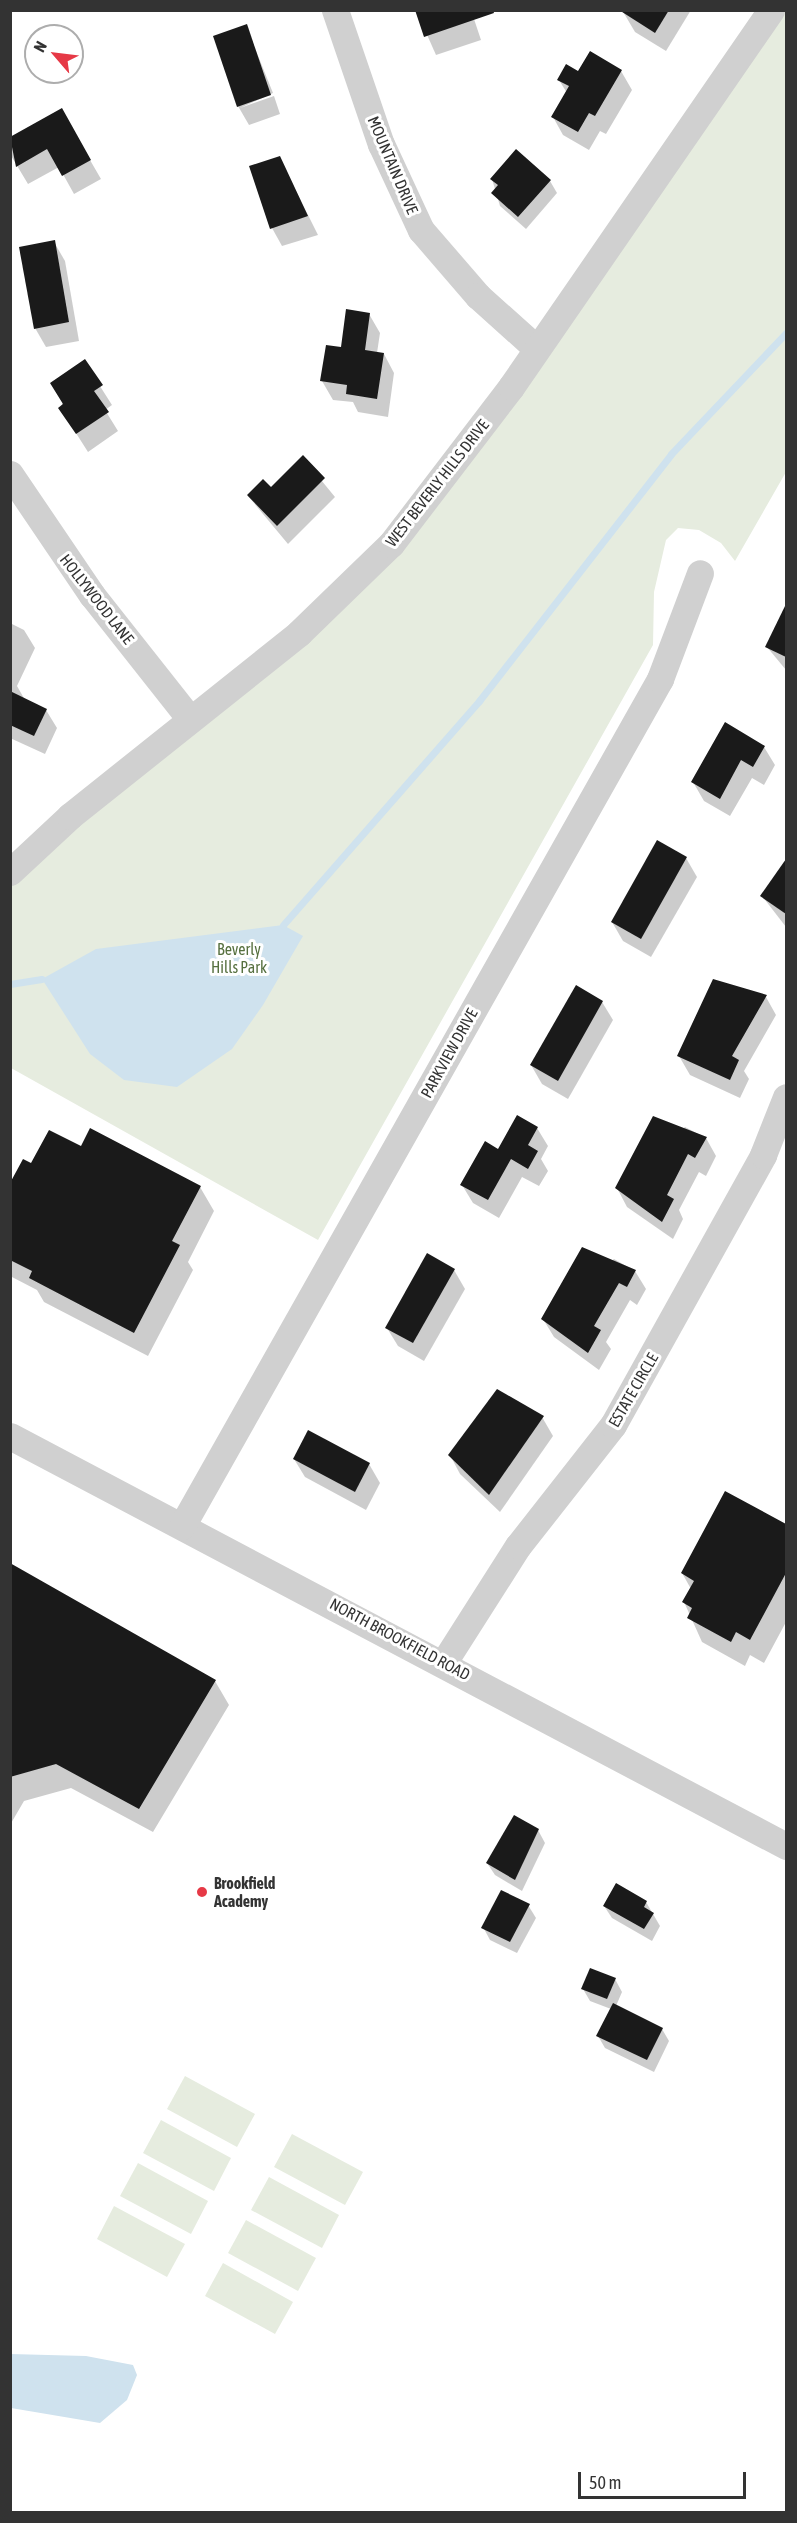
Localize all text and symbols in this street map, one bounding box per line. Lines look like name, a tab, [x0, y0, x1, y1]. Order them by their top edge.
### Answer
north arrow	[24, 24, 84, 84]
text: N	[30, 38, 50, 55]
street label: MOUNTAIN DRIVE	[364, 113, 422, 217]
street label: WEST BEVERLY HILLS DRIVE	[381, 416, 493, 550]
street label: HOLLYWOOD LANE	[56, 550, 138, 648]
park label: Beverly Hills Park	[211, 939, 267, 977]
street label: PARKVIEW DRIVE	[417, 1005, 481, 1101]
street label: ESTATE CIRCLE	[604, 1349, 662, 1431]
street label: NORTH BROOKFIELD ROAD	[327, 1594, 473, 1684]
place label: Brookfield Academy	[214, 1873, 275, 1911]
marker: Brookfield Academy	[195, 1885, 209, 1899]
scale bar	[581, 2460, 749, 2498]
text: 50 m	[589, 2472, 621, 2493]

